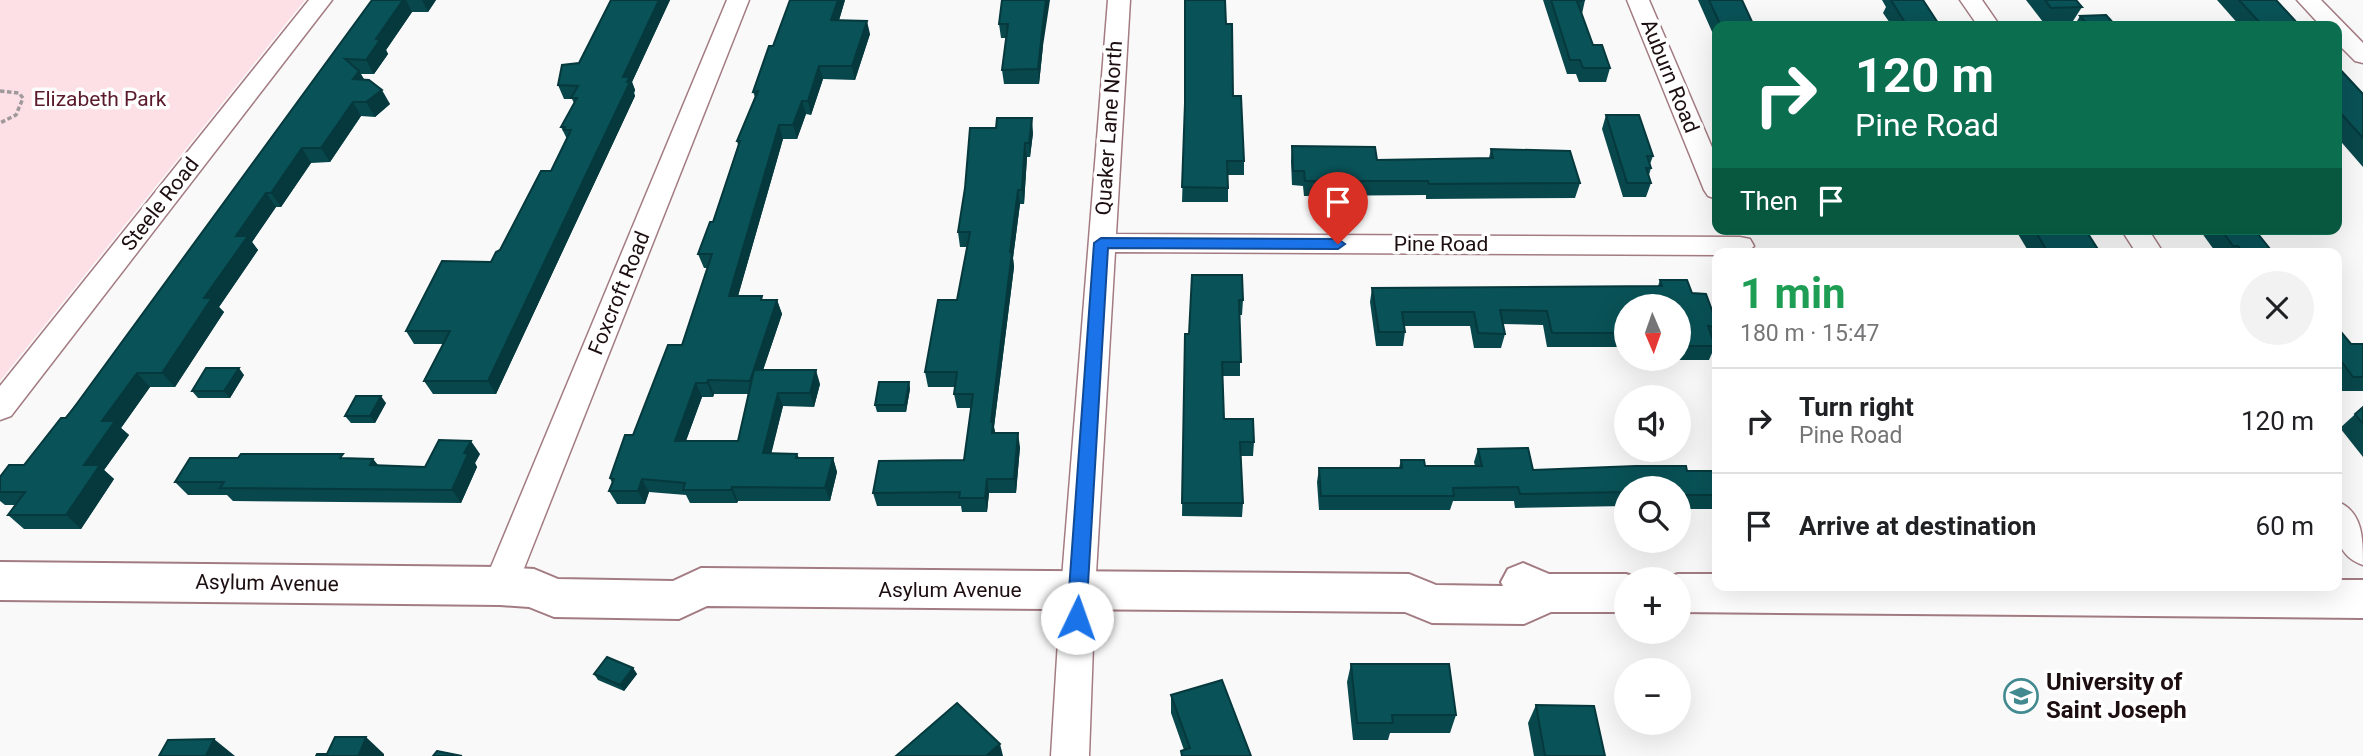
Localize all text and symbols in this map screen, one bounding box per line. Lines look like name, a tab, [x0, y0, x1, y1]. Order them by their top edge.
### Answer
street label: Auburn Road	[1636, 16, 1704, 136]
street label: Quaker Lane North	[1091, 40, 1127, 216]
text: 120 m	[1855, 47, 1994, 104]
icon: right	[1740, 49, 1831, 140]
park label: Elizabeth Park	[34, 87, 167, 111]
text: Pine Road	[1855, 106, 1999, 144]
street label: Steele Road	[116, 153, 204, 255]
pin	[1308, 172, 1368, 244]
icon: arrive	[1812, 182, 1850, 220]
icon: arrive	[1319, 183, 1357, 221]
text: Then	[1740, 186, 1798, 216]
street label: Foxcroft Road	[583, 228, 655, 358]
street label: Pine Road	[1394, 232, 1488, 256]
text: 1 min	[1740, 269, 1846, 318]
button: close	[2240, 271, 2314, 345]
north arrow	[1614, 294, 1690, 371]
map controls	[1614, 294, 1691, 735]
text: 180 m · 15:47	[1740, 320, 1879, 347]
button: sound	[1614, 385, 1691, 462]
text: Turn right	[1799, 392, 1914, 422]
icon: right	[1740, 402, 1778, 440]
text: 120 m	[2241, 406, 2314, 436]
text: Pine Road	[1799, 422, 1902, 449]
button: search	[1614, 476, 1691, 553]
icon: arrive	[1740, 507, 1778, 545]
text: Arrive at destination	[1799, 511, 2036, 541]
text: 60 m	[2256, 511, 2314, 541]
button: +	[1614, 567, 1691, 644]
street label: Asylum Avenue	[195, 570, 339, 596]
street label: Asylum Avenue	[878, 578, 1022, 602]
position arrow	[1040, 581, 1114, 655]
button: −	[1614, 658, 1691, 735]
place label: University of Saint Joseph	[2046, 668, 2187, 724]
school or university icon: University of Saint Joseph	[2002, 677, 2040, 715]

